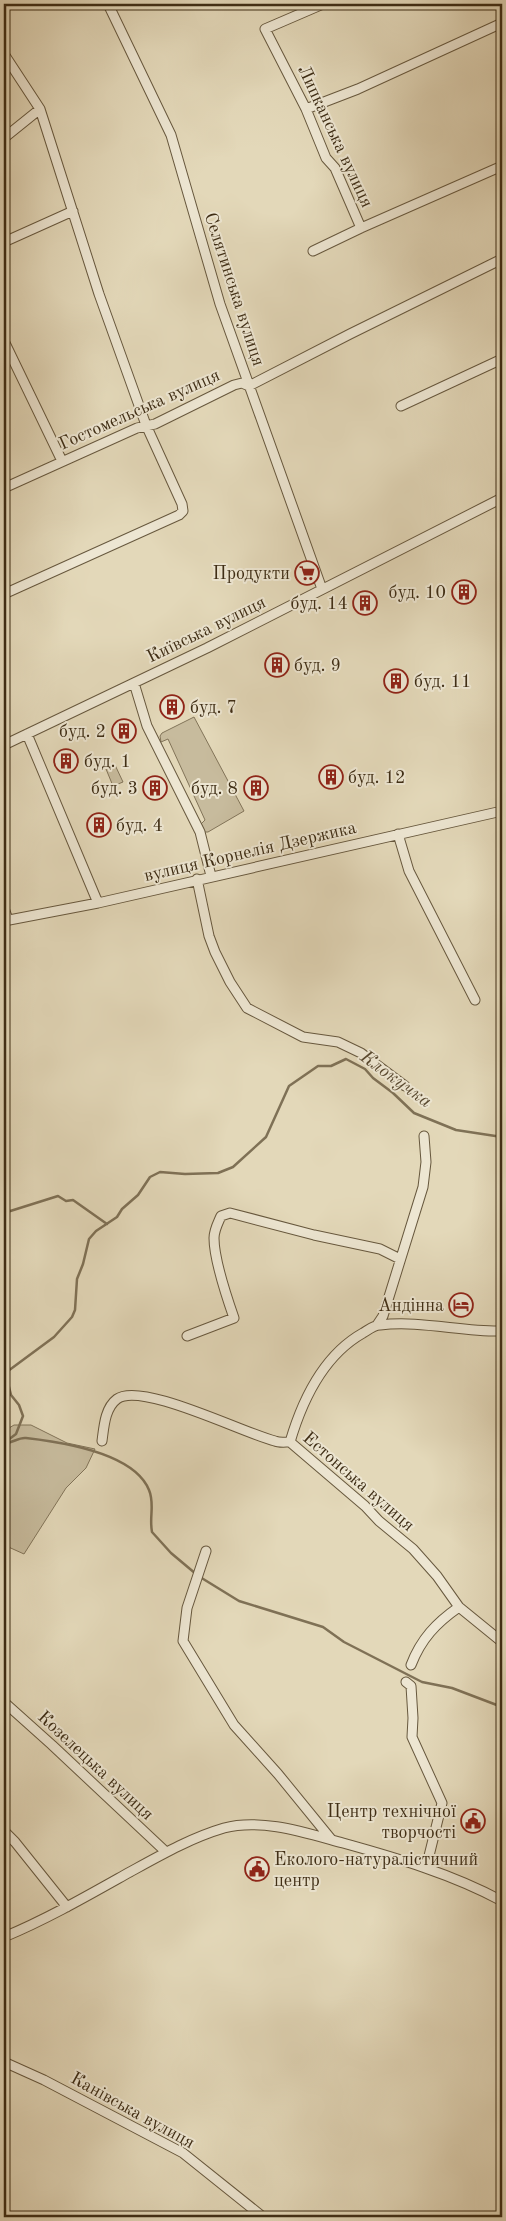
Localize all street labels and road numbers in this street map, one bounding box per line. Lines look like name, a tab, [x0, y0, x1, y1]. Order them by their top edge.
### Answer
street label: Липканська вулиця	[294, 62, 376, 210]
street label: Селятинська вулиця	[201, 210, 267, 368]
street label: Гостомельська вулиця	[56, 366, 223, 454]
street label: Київська вулиця	[144, 593, 269, 666]
street label: вулиця Корнелія Дзержика	[142, 819, 358, 885]
street label: Естонська вулиця	[299, 1429, 417, 1535]
street label: Козелецька вулиця	[34, 1708, 157, 1824]
street label: Канівська вулиця	[67, 2069, 198, 2152]

